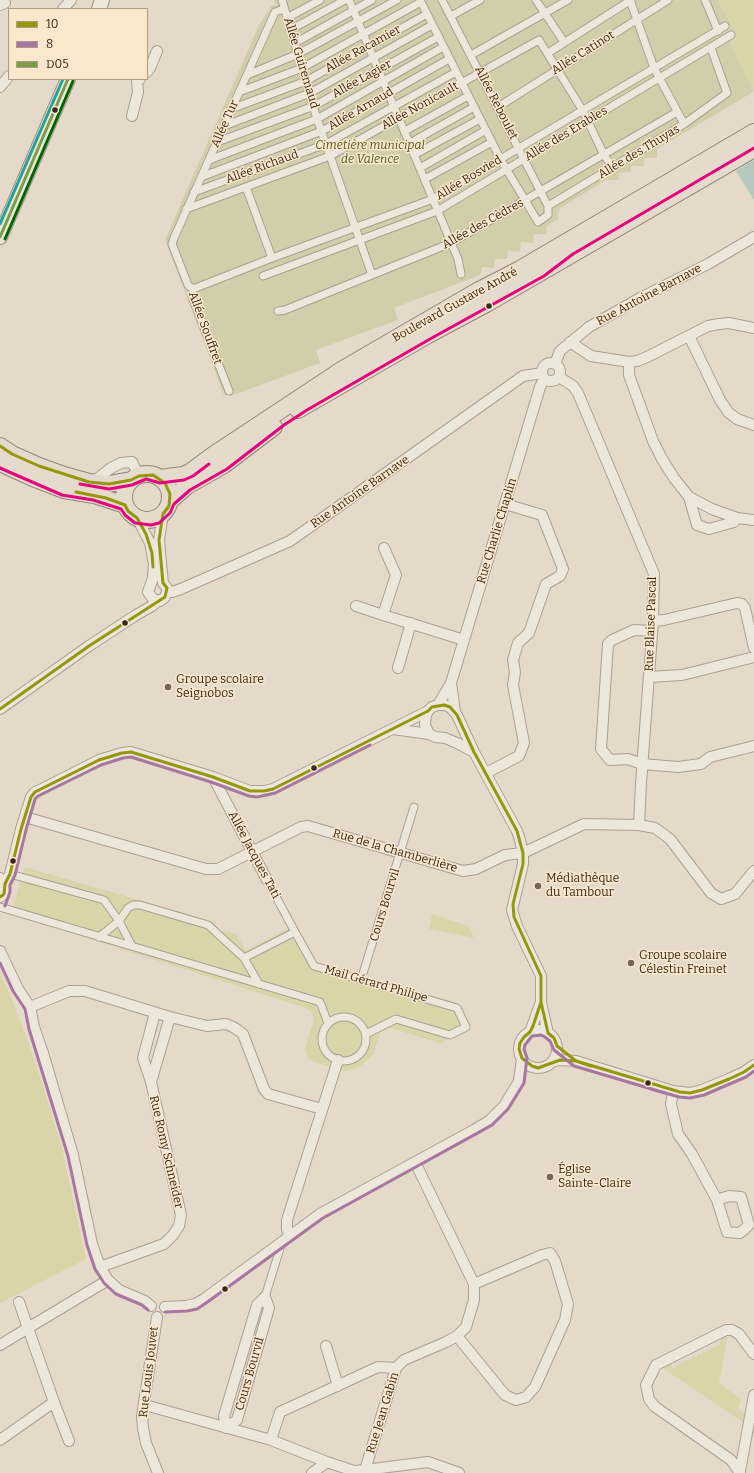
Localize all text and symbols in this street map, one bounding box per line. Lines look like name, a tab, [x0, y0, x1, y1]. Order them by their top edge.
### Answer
legend	[8, 8, 148, 80]
street label: Allée Guiremaud	[280, 16, 322, 110]
text: 10	[46, 17, 59, 31]
street label: Allée Racamier	[323, 22, 403, 76]
street label: Allée Catinot	[549, 28, 617, 78]
text: 8	[46, 37, 53, 51]
text: D05	[46, 57, 69, 71]
street label: Allée Lagier	[330, 57, 394, 101]
street label: Allée Reboulet	[471, 64, 521, 142]
street label: Allée Nonicault	[379, 79, 461, 133]
street label: Allée Arnaud	[326, 85, 396, 133]
street label: Allée Tur	[208, 98, 242, 150]
street label: Allée des Erables	[522, 104, 610, 164]
unlabelled marker	[50, 105, 60, 115]
street label: Allée des Thuyas	[596, 122, 682, 182]
park label: Cimetière municipal de Valence	[315, 139, 425, 167]
street label: Allée Richaud	[224, 147, 300, 187]
street label: Allée Bosvied	[433, 153, 505, 203]
street label: Allée des Cèdres	[440, 196, 526, 252]
street label: Rue Antoine Barnave	[594, 261, 704, 329]
street label: Boulevard Gustave André	[390, 265, 520, 345]
street label: Allée Souffret	[185, 290, 225, 366]
unlabelled marker	[484, 301, 494, 311]
street label: Rue Antoine Barnave	[308, 453, 412, 531]
street label: Rue Charlie Chaplin	[474, 476, 520, 586]
street label: Rue Blaise Pascal	[642, 576, 660, 672]
unlabelled marker	[120, 618, 130, 628]
place label: Groupe scolaire Seignobos	[176, 673, 264, 701]
marker: Groupe scolaire Seignobos	[163, 682, 173, 692]
unlabelled marker	[309, 763, 319, 773]
street label: Allée Jacques Tati	[225, 809, 283, 901]
street label: Rue de la Chamberlière	[331, 826, 459, 876]
unlabelled marker	[8, 856, 18, 866]
street label: Cours Bourvil	[367, 867, 403, 943]
place label: Médiathèque du Tambour	[546, 872, 619, 900]
marker: Médiathèque du Tambour	[533, 881, 543, 891]
place label: Groupe scolaire Célestin Freinet	[639, 949, 727, 977]
marker: Groupe scolaire Célestin Freinet	[626, 958, 636, 968]
street label: Mail Gérard Philipe	[323, 962, 429, 1006]
unlabelled marker	[643, 1078, 653, 1088]
street label: Rue Romy Schneider	[146, 1094, 186, 1210]
place label: Église Sainte-Claire	[558, 1163, 631, 1191]
marker: Église Sainte-Claire	[545, 1172, 555, 1182]
unlabelled marker	[220, 1284, 230, 1294]
street label: Rue Louis Jouvet	[136, 1326, 162, 1418]
street label: Cours Bourvil	[233, 1336, 267, 1412]
street label: Rue Jean Gabin	[364, 1371, 402, 1455]

